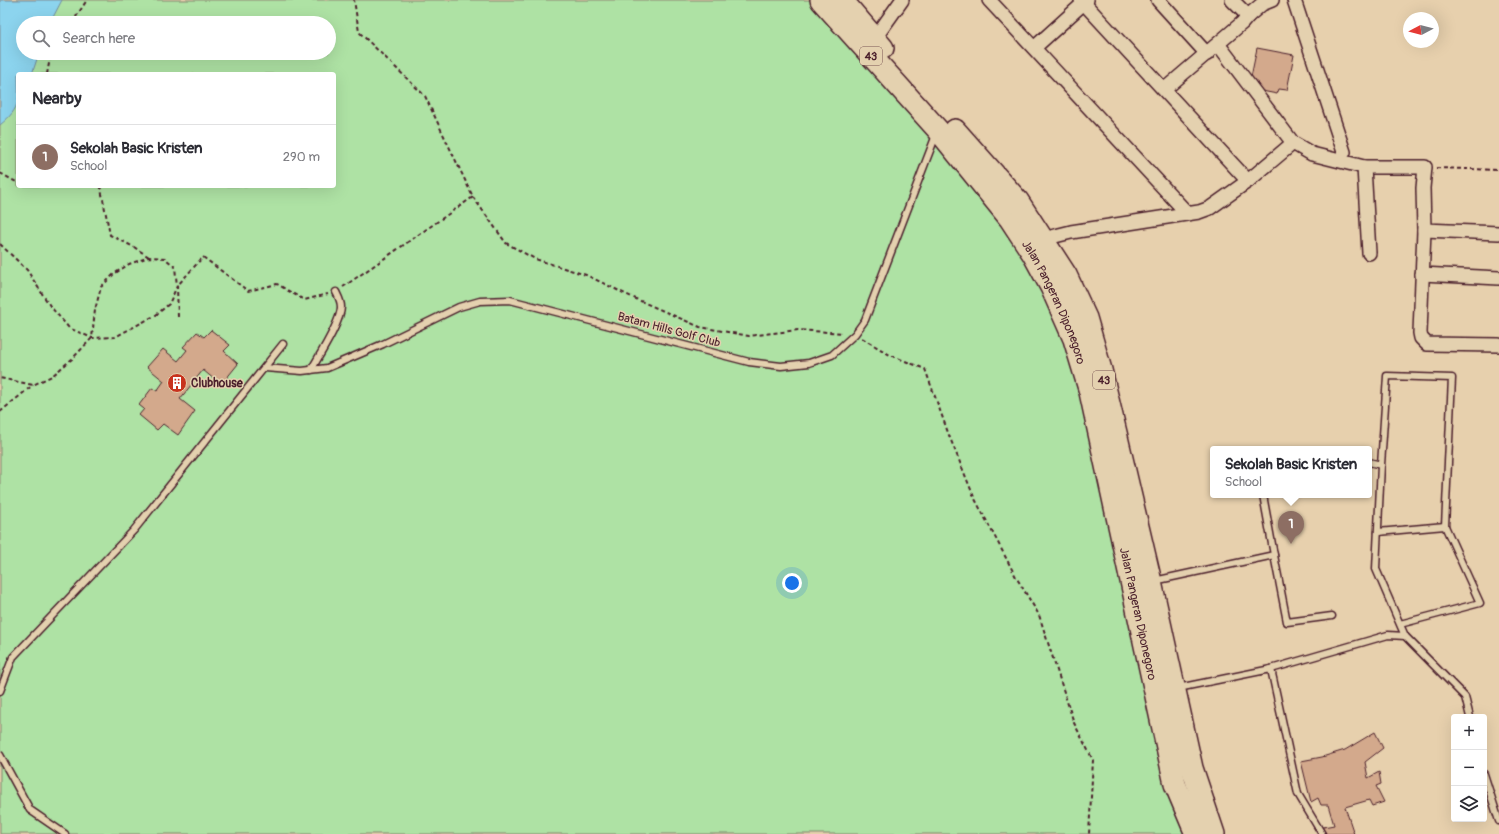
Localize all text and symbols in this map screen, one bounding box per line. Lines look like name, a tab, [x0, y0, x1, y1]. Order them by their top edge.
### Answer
north arrow	[1403, 12, 1439, 48]
search box	[16, 16, 336, 60]
icon: search	[30, 27, 52, 49]
text: Search here	[62, 29, 135, 48]
road number: 43	[860, 47, 882, 65]
text: Nearby	[32, 88, 81, 109]
text: Sekolah Basic Kristen	[70, 139, 202, 158]
text: 1	[42, 149, 48, 165]
text: 290 m	[283, 149, 320, 165]
text: School	[70, 158, 107, 174]
street label: Jalan Pangeran Diponegoro	[1019, 237, 1089, 367]
street label: Batam Hills Golf Club	[616, 309, 722, 351]
road number: 43	[1093, 371, 1115, 389]
building icon: Clubhouse	[166, 372, 188, 394]
place label: Clubhouse	[191, 376, 244, 391]
popup	[1210, 446, 1372, 498]
text: Sekolah Basic Kristen	[1225, 455, 1357, 474]
text: School	[1225, 474, 1262, 490]
pin: 1	[1278, 511, 1304, 544]
street label: Jalan Pangeran Diponegoro	[1116, 546, 1160, 682]
your location	[782, 573, 802, 593]
map controls	[1451, 714, 1487, 822]
button: +	[1451, 714, 1487, 750]
button: −	[1451, 750, 1487, 786]
button: layers	[1451, 786, 1487, 822]

